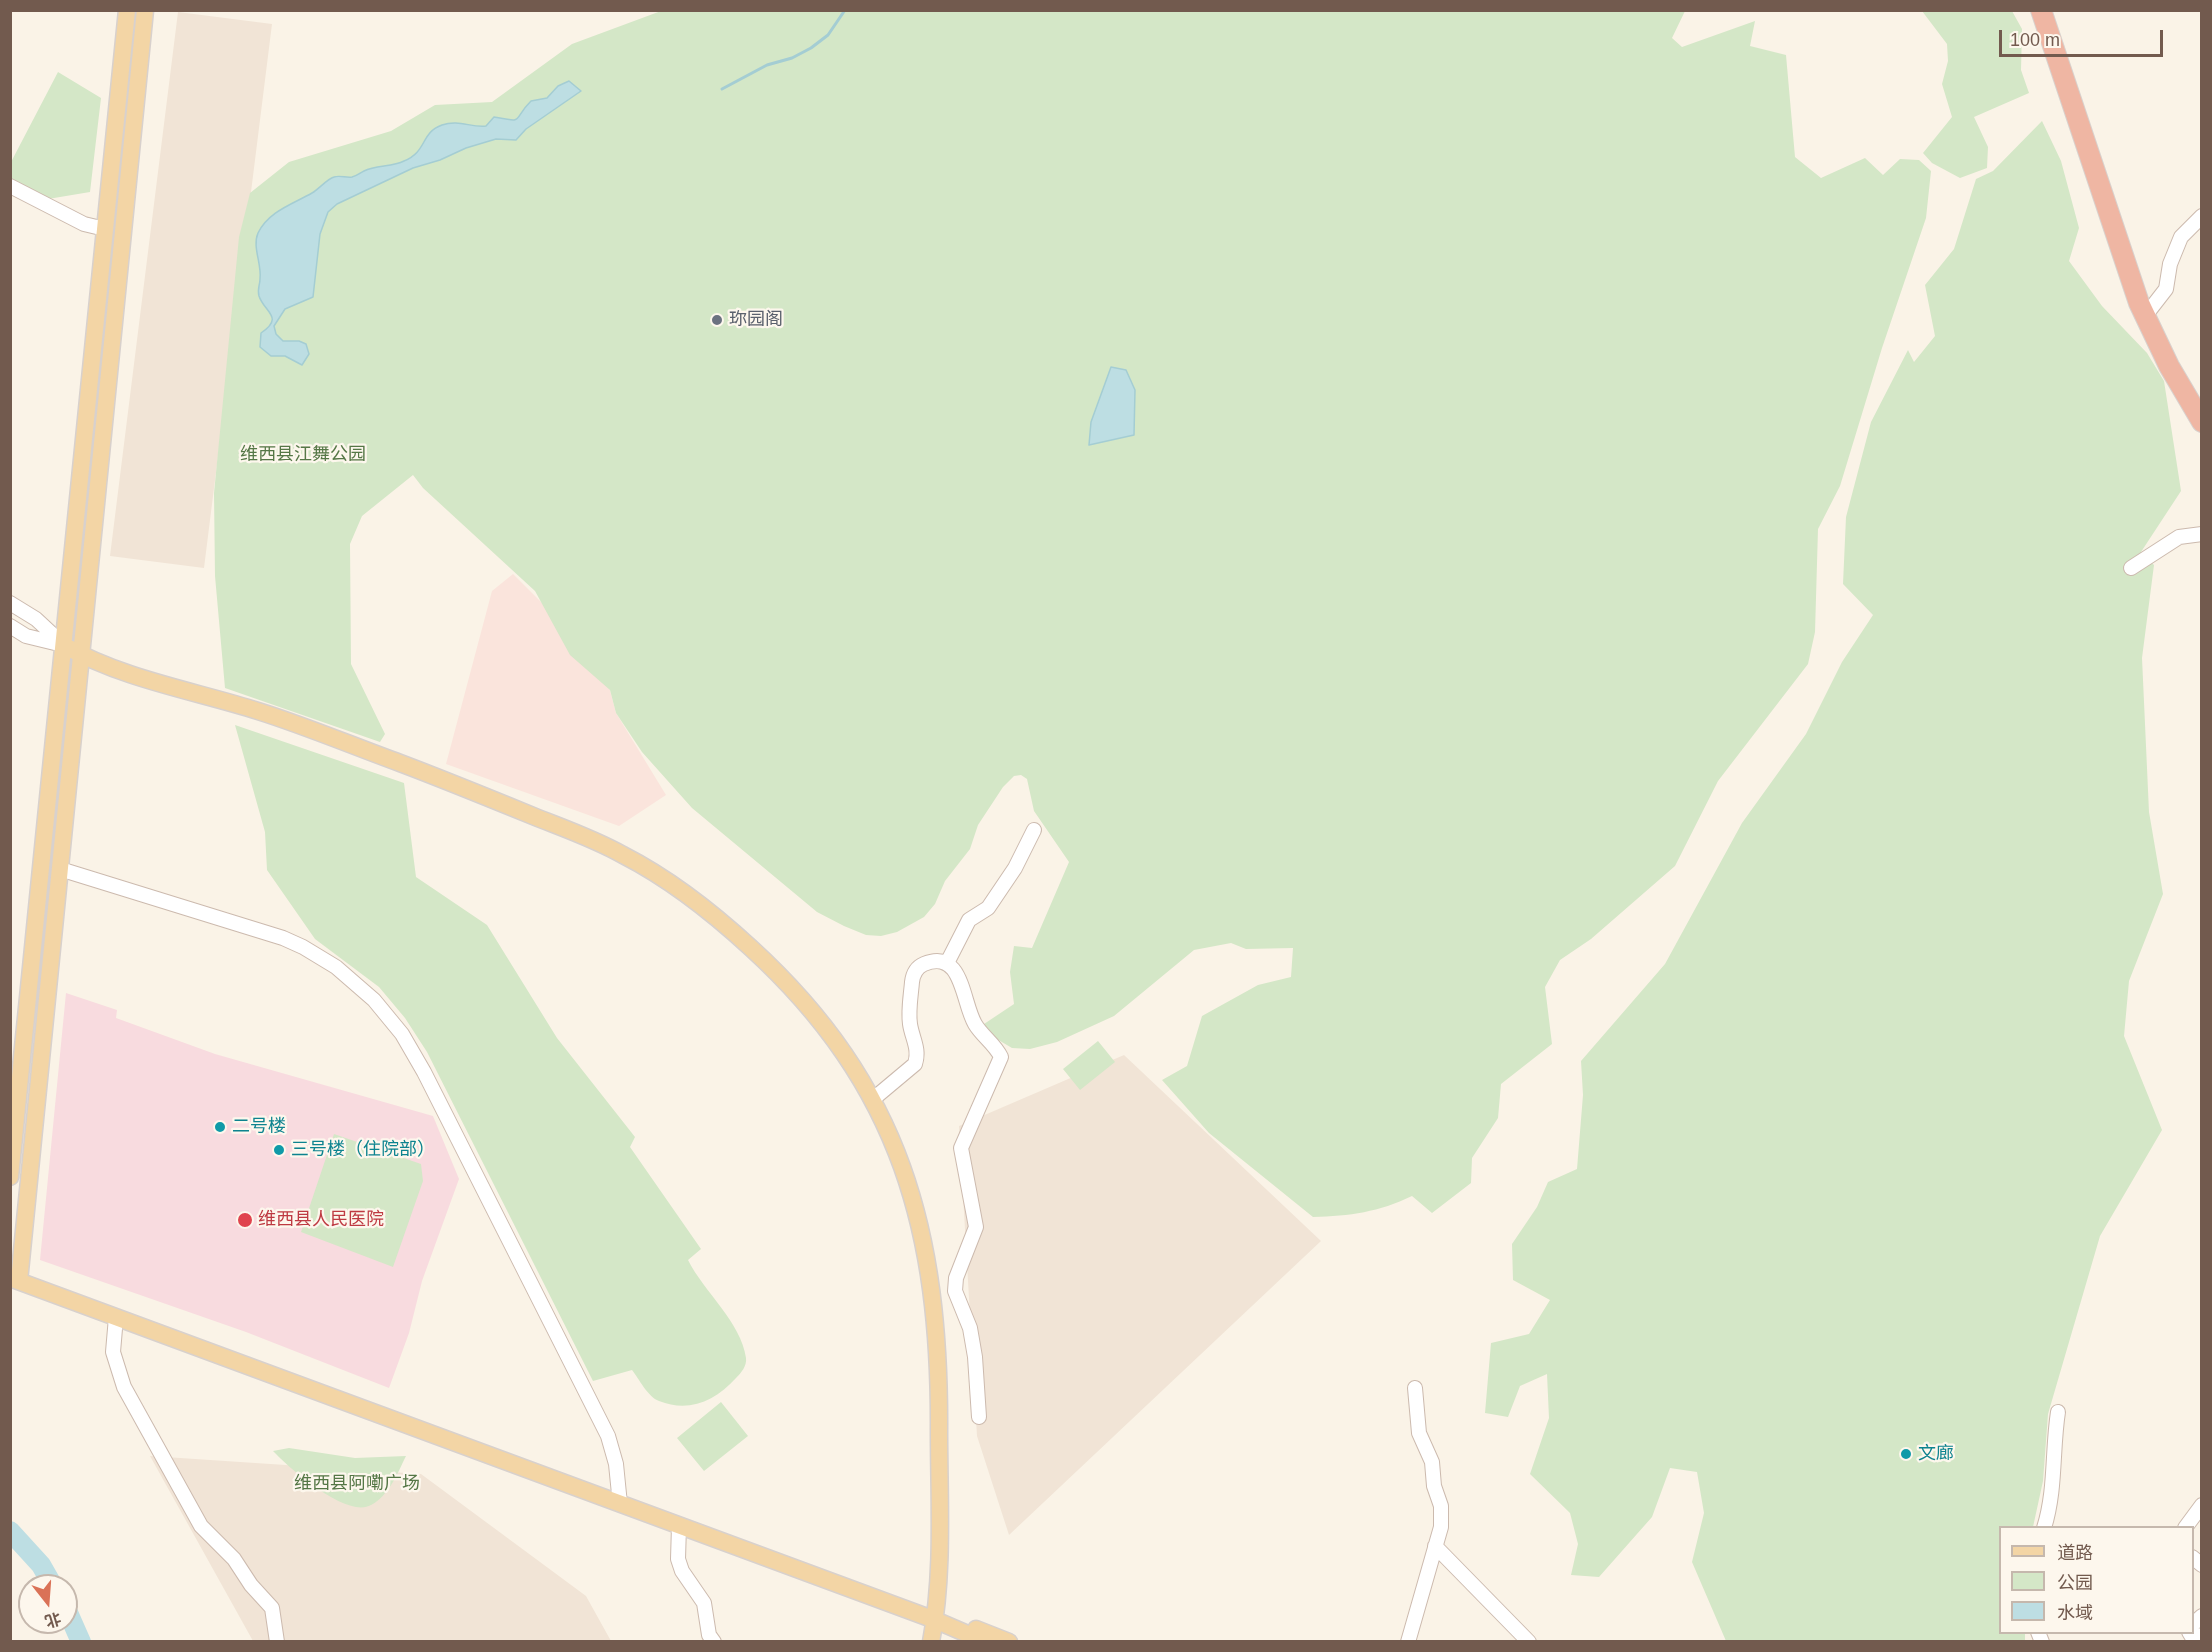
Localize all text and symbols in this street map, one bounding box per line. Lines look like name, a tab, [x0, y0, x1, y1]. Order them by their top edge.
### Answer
scale bar	[2002, 18, 2166, 56]
text: 100 m	[2010, 30, 2060, 50]
place label: 珎园阁	[729, 309, 783, 331]
marker: 珎园阁	[710, 313, 724, 327]
park label: 维西县江舞公园	[240, 444, 366, 466]
place label: 二号楼	[232, 1116, 286, 1138]
marker: 二号楼	[213, 1120, 227, 1134]
place label: 三号楼（住院部）	[291, 1139, 435, 1161]
marker: 三号楼（住院部）	[272, 1143, 286, 1157]
place label: 维西县人民医院	[258, 1209, 384, 1231]
marker: 维西县人民医院	[236, 1211, 254, 1229]
place label: 文廊	[1918, 1443, 1954, 1465]
marker: 文廊	[1899, 1447, 1913, 1461]
park label: 维西县阿嘞广场	[294, 1473, 420, 1495]
legend	[1999, 1526, 2194, 1634]
text: 道路	[2057, 1543, 2093, 1563]
text: 公园	[2057, 1573, 2093, 1593]
north arrow	[18, 1574, 78, 1634]
text: 水域	[2057, 1603, 2093, 1623]
text: 北	[43, 1609, 63, 1630]

